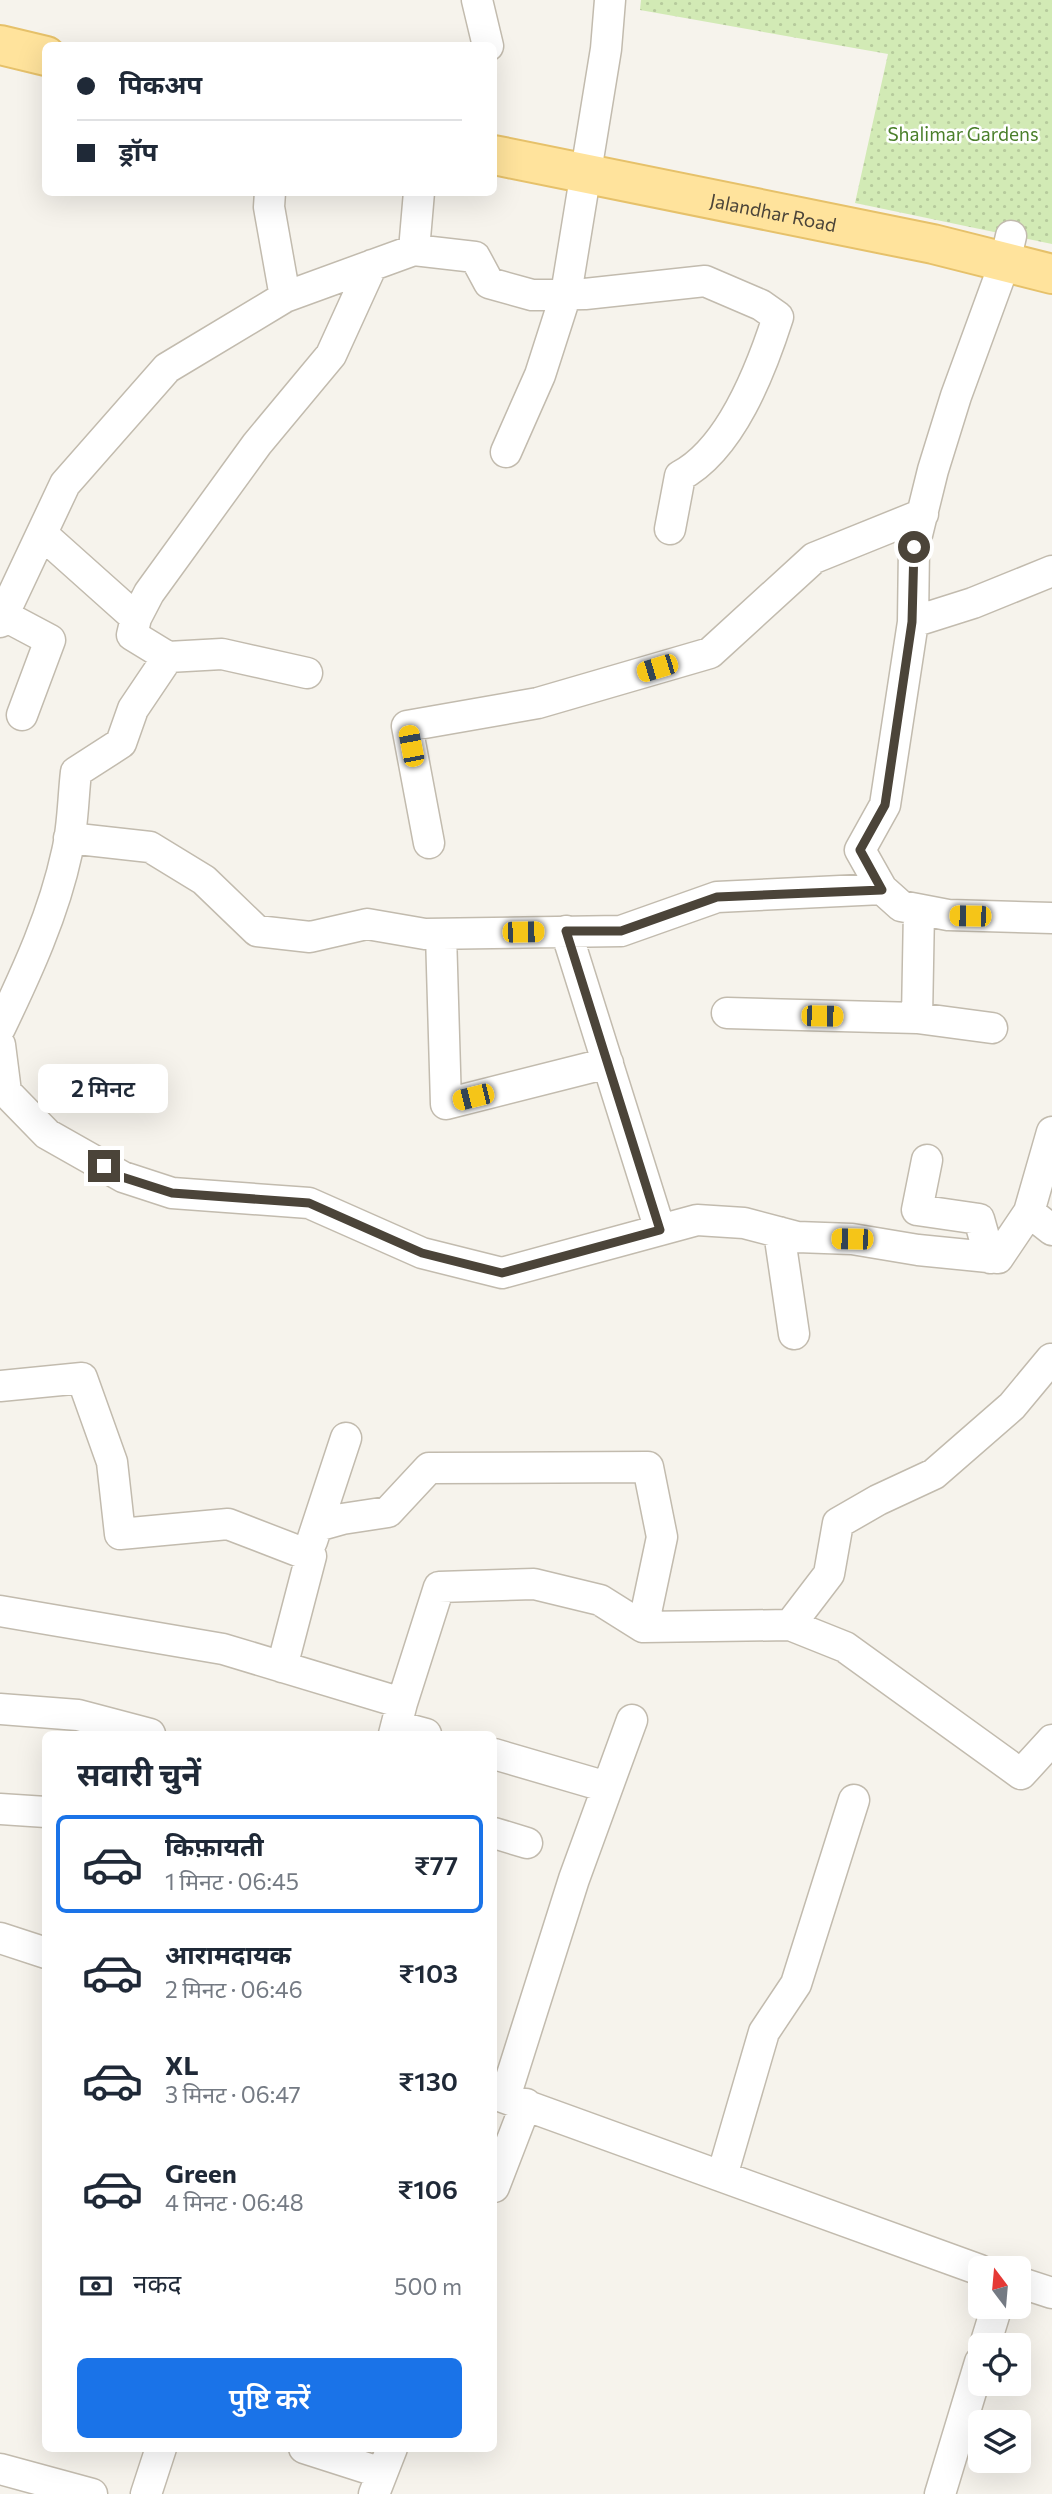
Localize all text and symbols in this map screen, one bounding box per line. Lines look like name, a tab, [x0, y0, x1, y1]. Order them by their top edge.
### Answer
text: पिकअप	[119, 68, 202, 99]
park label: Shalimar Gardens	[887, 122, 1039, 145]
text: ड्रॉप	[119, 135, 157, 166]
street label: Jalandhar Road	[708, 188, 839, 236]
route start	[898, 531, 930, 563]
car	[634, 652, 681, 684]
car	[397, 723, 426, 769]
car	[949, 905, 992, 927]
car	[502, 921, 545, 943]
car	[801, 1005, 844, 1027]
callout: 2 मिनट	[39, 1064, 169, 1114]
text: 2 मिनट	[71, 1074, 135, 1102]
car	[451, 1082, 496, 1112]
route end	[88, 1150, 120, 1182]
car	[831, 1228, 874, 1250]
text: सवारी चुनें	[77, 1753, 201, 1793]
text: किफ़ायती	[165, 1830, 264, 1861]
icon: car	[81, 1833, 144, 1896]
text: ₹77	[414, 1849, 458, 1880]
text: 1 मिनट · 06:45	[165, 1867, 299, 1895]
text: आरामदायक	[165, 1938, 291, 1969]
icon: car	[81, 1941, 144, 2004]
text: ₹103	[398, 1957, 458, 1988]
text: 2 मिनट · 06:46	[165, 1975, 303, 2003]
icon: car	[81, 2049, 144, 2112]
text: XL	[165, 2049, 199, 2080]
text: ₹130	[398, 2065, 458, 2096]
text: 3 मिनट · 06:47	[165, 2080, 301, 2108]
icon: car	[81, 2157, 144, 2220]
text: Green	[165, 2157, 237, 2188]
text: ₹106	[397, 2173, 458, 2204]
text: 4 मिनट · 06:48	[165, 2188, 304, 2216]
north arrow	[968, 2256, 1031, 2319]
map controls	[968, 2256, 1031, 2473]
icon: cash	[77, 2267, 115, 2305]
text: नकद	[133, 2267, 181, 2298]
text: 500 m	[394, 2272, 462, 2300]
button: locate	[968, 2333, 1031, 2396]
button: पुष्टि करें	[77, 2358, 462, 2438]
button: layers	[968, 2410, 1031, 2473]

